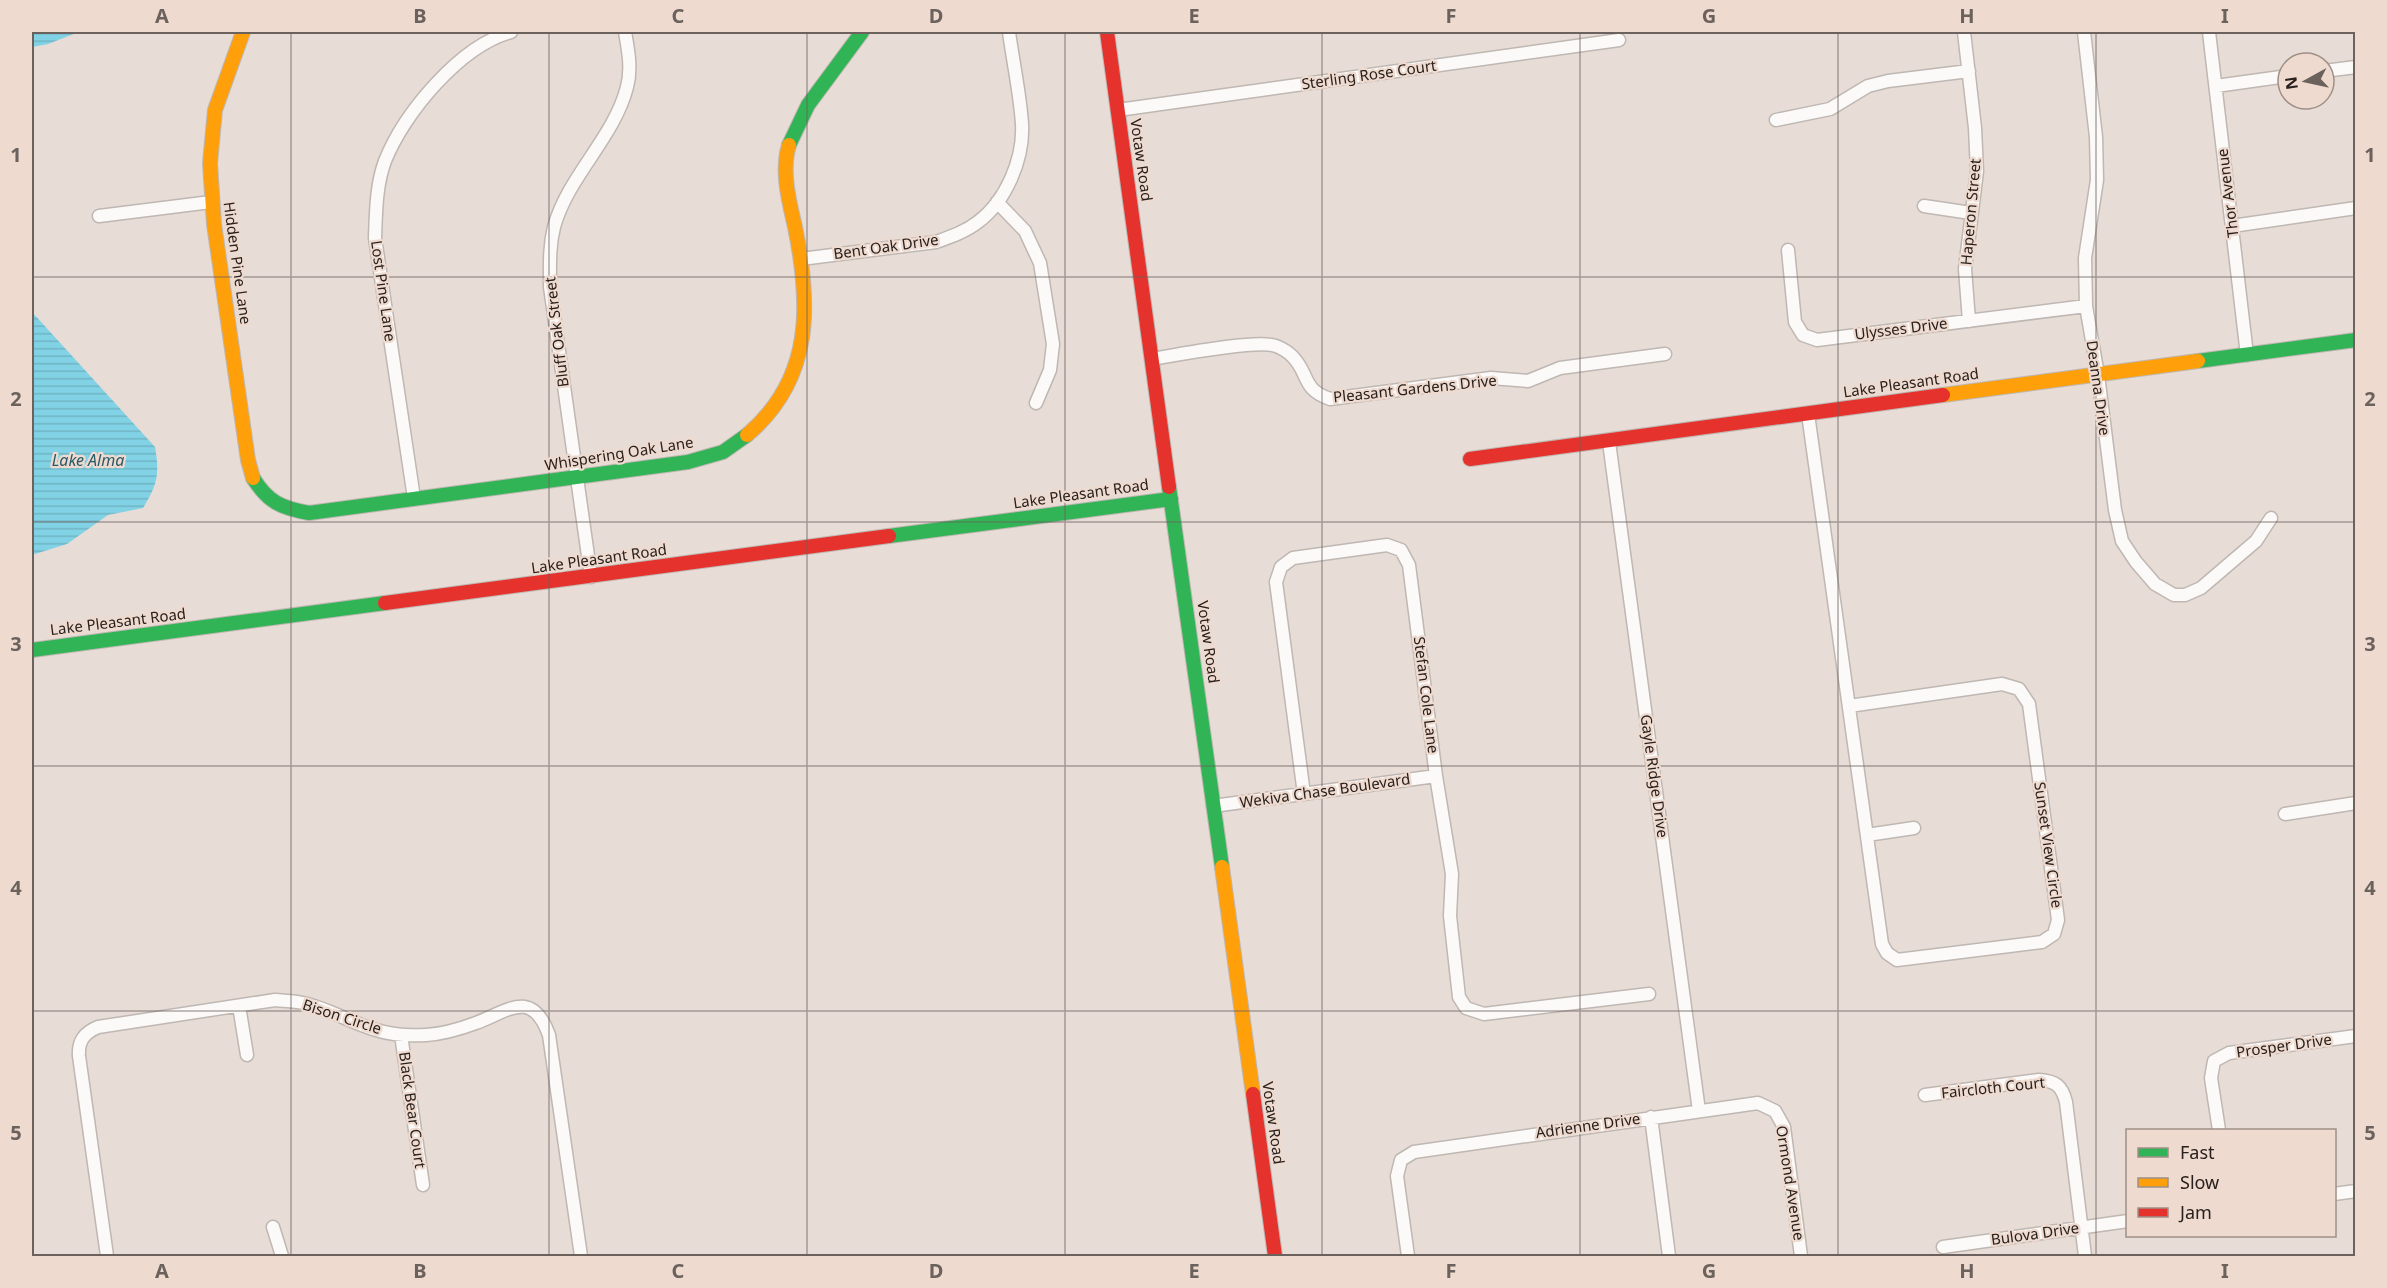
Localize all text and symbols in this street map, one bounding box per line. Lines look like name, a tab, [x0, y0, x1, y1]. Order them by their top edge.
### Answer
text: A	[155, 2, 169, 29]
text: B	[413, 2, 427, 29]
text: C	[672, 2, 685, 29]
text: D	[929, 2, 943, 29]
text: E	[1188, 2, 1200, 29]
text: F	[1446, 2, 1456, 29]
text: G	[1702, 2, 1716, 29]
text: H	[1959, 2, 1975, 29]
text: I	[2221, 2, 2229, 29]
north arrow	[2276, 51, 2336, 111]
street label: Sterling Rose Court	[1300, 55, 1438, 93]
text: N	[2279, 75, 2303, 91]
street label: Votaw Road	[1126, 117, 1158, 203]
text: 1	[10, 141, 22, 168]
text: 1	[2364, 141, 2376, 168]
street label: Thor Avenue	[2212, 148, 2242, 239]
street label: Haperon Street	[1955, 157, 1985, 266]
street label: Hidden Pine Lane	[219, 200, 256, 325]
street label: Bent Oak Drive	[832, 229, 940, 263]
street label: Lost Pine Lane	[367, 239, 401, 343]
street label: Bluff Oak Street	[539, 275, 573, 388]
street label: Ulysses Drive	[1853, 312, 1948, 344]
street label: Deanna Drive	[2082, 339, 2116, 437]
street label: Lake Pleasant Road	[1842, 363, 1980, 401]
street label: Pleasant Gardens Drive	[1332, 369, 1498, 407]
text: 2	[10, 385, 22, 412]
text: 2	[2364, 385, 2376, 412]
street label: Whispering Oak Lane	[543, 431, 695, 475]
water label: Lake Alma	[52, 449, 124, 471]
street label: Lake Pleasant Road	[1012, 474, 1150, 512]
street label: Lake Pleasant Road	[530, 539, 668, 577]
street label: Votaw Road	[1193, 599, 1225, 685]
street label: Lake Pleasant Road	[49, 603, 187, 639]
text: 3	[10, 630, 22, 657]
text: 3	[2364, 630, 2376, 657]
street label: Stefan Cole Lane	[1410, 635, 1444, 754]
street label: Gayle Ridge Drive	[1636, 713, 1674, 839]
street label: Wekiva Chase Boulevard	[1238, 768, 1411, 812]
street label: Sunset View Circle	[2030, 780, 2068, 909]
text: 4	[10, 874, 22, 901]
text: 4	[2364, 874, 2376, 901]
street label: Bison Circle	[300, 994, 384, 1038]
street label: Prosper Drive	[2235, 1028, 2333, 1062]
street label: Black Bear Court	[395, 1050, 431, 1170]
street label: Faircloth Court	[1940, 1072, 2046, 1102]
street label: Votaw Road	[1258, 1080, 1290, 1166]
street label: Adrienne Drive	[1534, 1108, 1641, 1142]
text: 5	[10, 1119, 22, 1146]
text: 5	[2364, 1119, 2376, 1146]
street label: Ormond Avenue	[1772, 1124, 1810, 1242]
legend	[2126, 1129, 2336, 1237]
text: Fast	[2180, 1140, 2215, 1164]
text: Slow	[2180, 1170, 2219, 1194]
text: Jam	[2178, 1200, 2212, 1224]
street label: Bulova Drive	[1990, 1217, 2080, 1249]
text: A	[155, 1257, 169, 1284]
text: B	[413, 1257, 427, 1284]
text: C	[672, 1257, 685, 1284]
text: D	[929, 1257, 943, 1284]
text: E	[1188, 1257, 1200, 1284]
text: F	[1446, 1257, 1456, 1284]
text: G	[1702, 1257, 1716, 1284]
text: H	[1959, 1257, 1975, 1284]
text: I	[2221, 1257, 2229, 1284]

